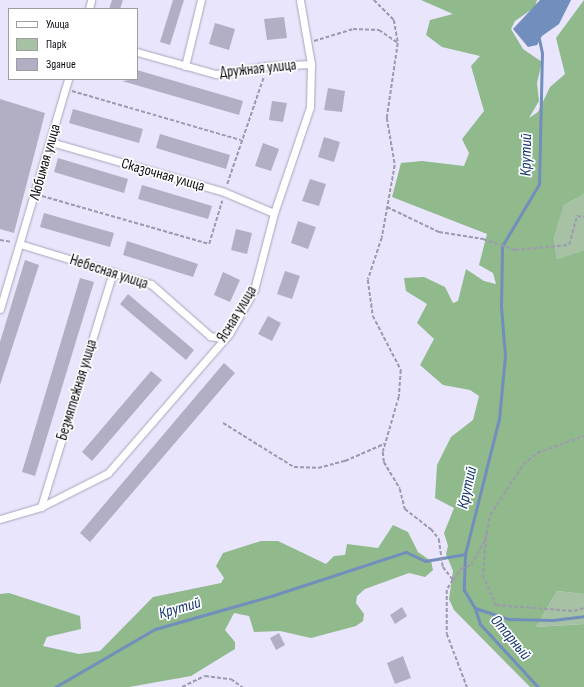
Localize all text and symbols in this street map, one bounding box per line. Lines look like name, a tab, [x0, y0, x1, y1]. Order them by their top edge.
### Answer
legend	[8, 8, 138, 80]
text: Улица	[46, 17, 69, 32]
text: Парк	[46, 37, 66, 52]
street label: Дружная улица	[219, 56, 297, 82]
text: Здание	[46, 57, 76, 72]
street label: Любимая улица	[26, 122, 64, 202]
water label: Крутий	[517, 134, 537, 176]
street label: Сказочная улица	[119, 155, 207, 195]
street label: Небесная улица	[68, 251, 150, 293]
street label: Ясная улица	[213, 283, 261, 345]
street label: Безмятежная улица	[53, 337, 101, 443]
water label: Крутий	[454, 465, 482, 511]
water label: Крутий	[157, 594, 203, 624]
water label: Отарный	[486, 612, 534, 664]

